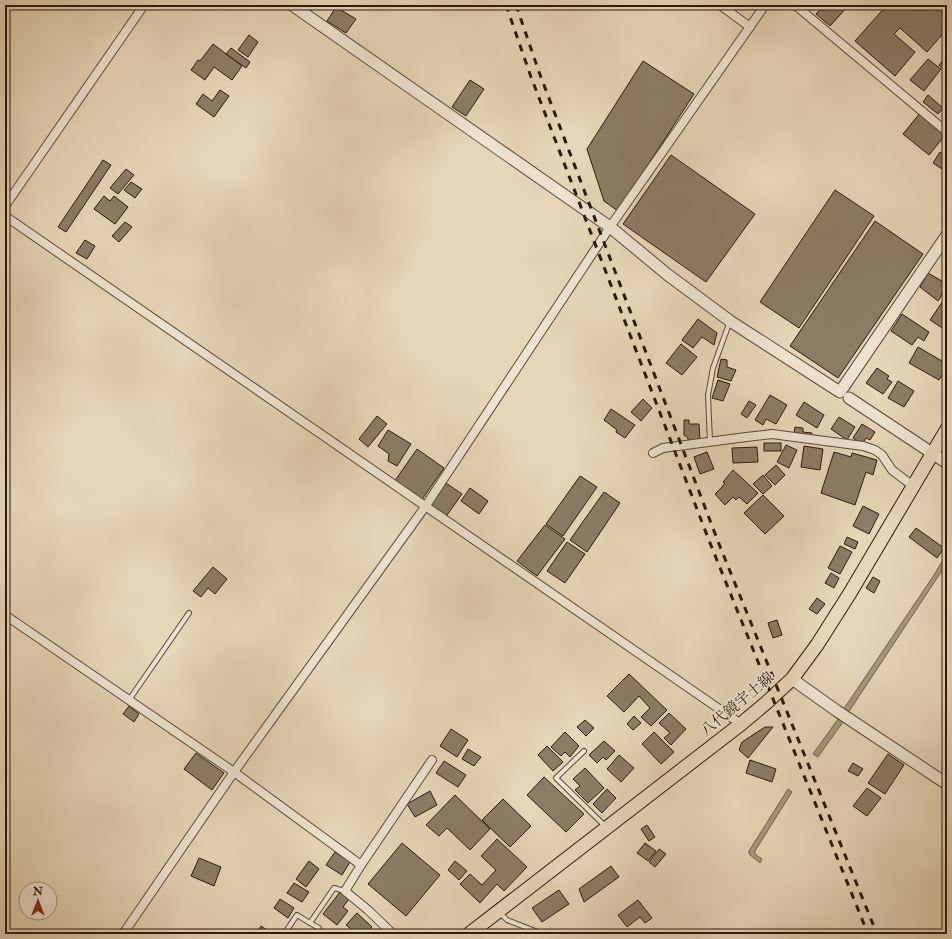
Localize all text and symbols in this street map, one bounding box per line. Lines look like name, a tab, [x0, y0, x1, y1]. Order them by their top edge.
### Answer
street label: 八代鏡宇土線	[697, 668, 778, 741]
north arrow	[18, 881, 58, 921]
text: N	[32, 885, 44, 898]

